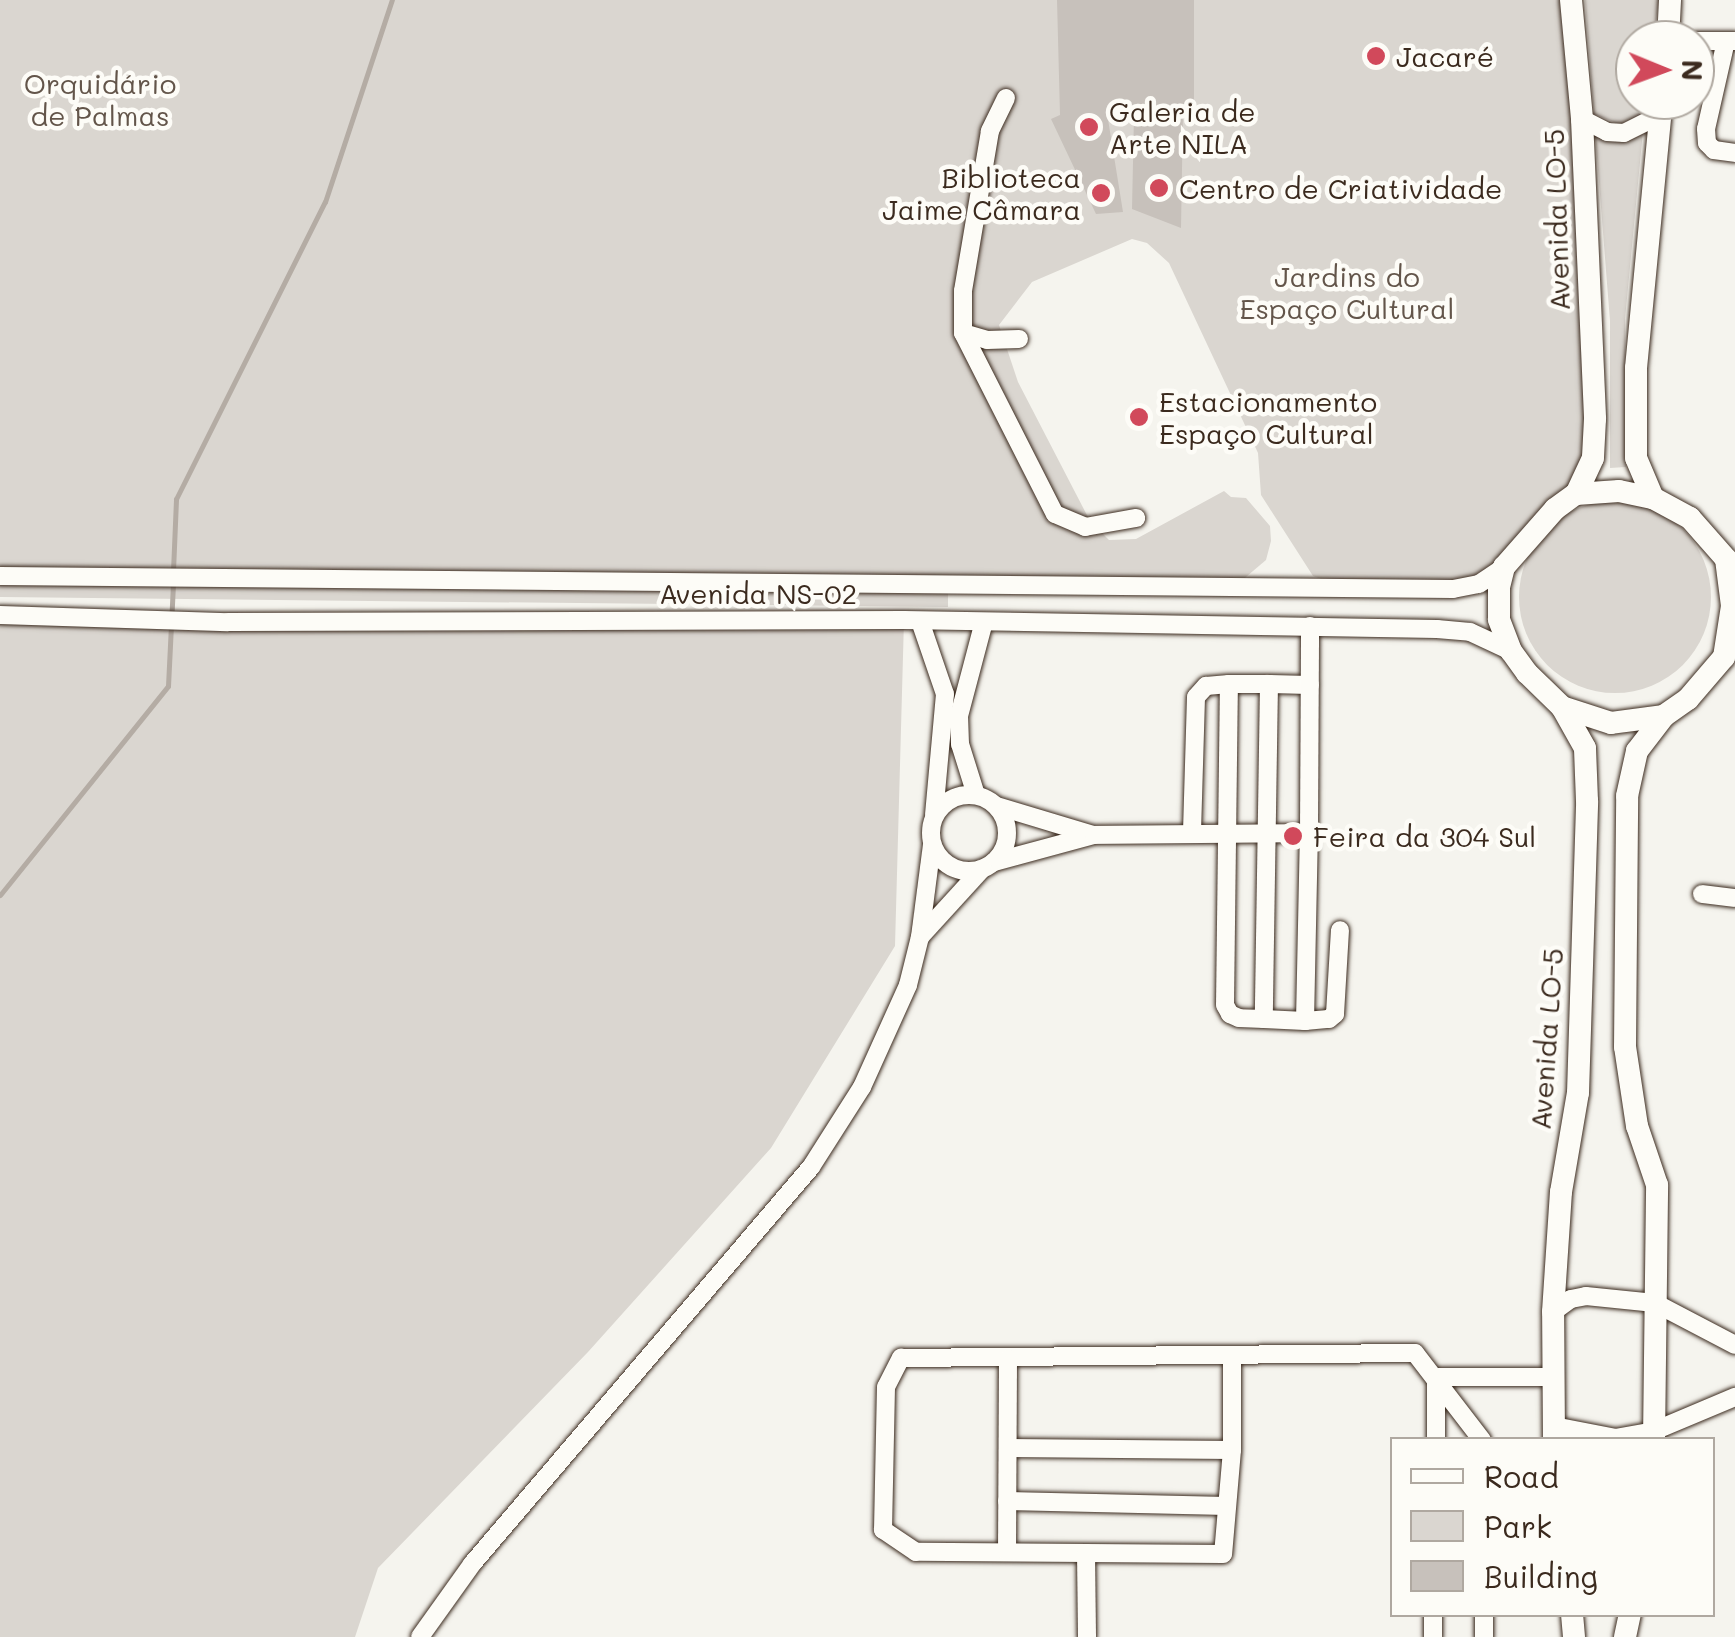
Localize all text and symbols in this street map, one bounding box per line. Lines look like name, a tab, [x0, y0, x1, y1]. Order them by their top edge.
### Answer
north arrow	[1615, 20, 1715, 120]
place label: Jacaré	[1396, 39, 1494, 73]
marker: Jacaré	[1365, 45, 1387, 67]
text: N	[1675, 60, 1711, 81]
park label: Orquidário de Palmas	[24, 66, 176, 132]
place label: Galeria de Arte NILA	[1109, 94, 1256, 160]
marker: Galeria de Arte NILA	[1078, 116, 1100, 138]
street label: Avenida LO-5	[1536, 128, 1576, 312]
place label: Biblioteca Jaime Câmara	[882, 160, 1081, 226]
place label: Centro de Criatividade	[1179, 171, 1502, 205]
marker: Centro de Criatividade	[1148, 177, 1170, 199]
marker: Biblioteca Jaime Câmara	[1090, 182, 1112, 204]
park label: Jardins do Espaço Cultural	[1240, 259, 1454, 325]
place label: Estacionamento Espaço Cultural	[1159, 384, 1377, 450]
marker: Estacionamento Espaço Cultural	[1128, 406, 1150, 428]
street label: Avenida NS-02	[659, 576, 857, 610]
place label: Feira da 304 Sul	[1313, 819, 1536, 853]
marker: Feira da 304 Sul	[1282, 825, 1304, 847]
street label: Avenida LO-5	[1523, 947, 1569, 1131]
legend	[1390, 1437, 1715, 1617]
text: Road	[1484, 1456, 1559, 1496]
text: Park	[1484, 1506, 1552, 1546]
text: Building	[1484, 1556, 1598, 1596]

